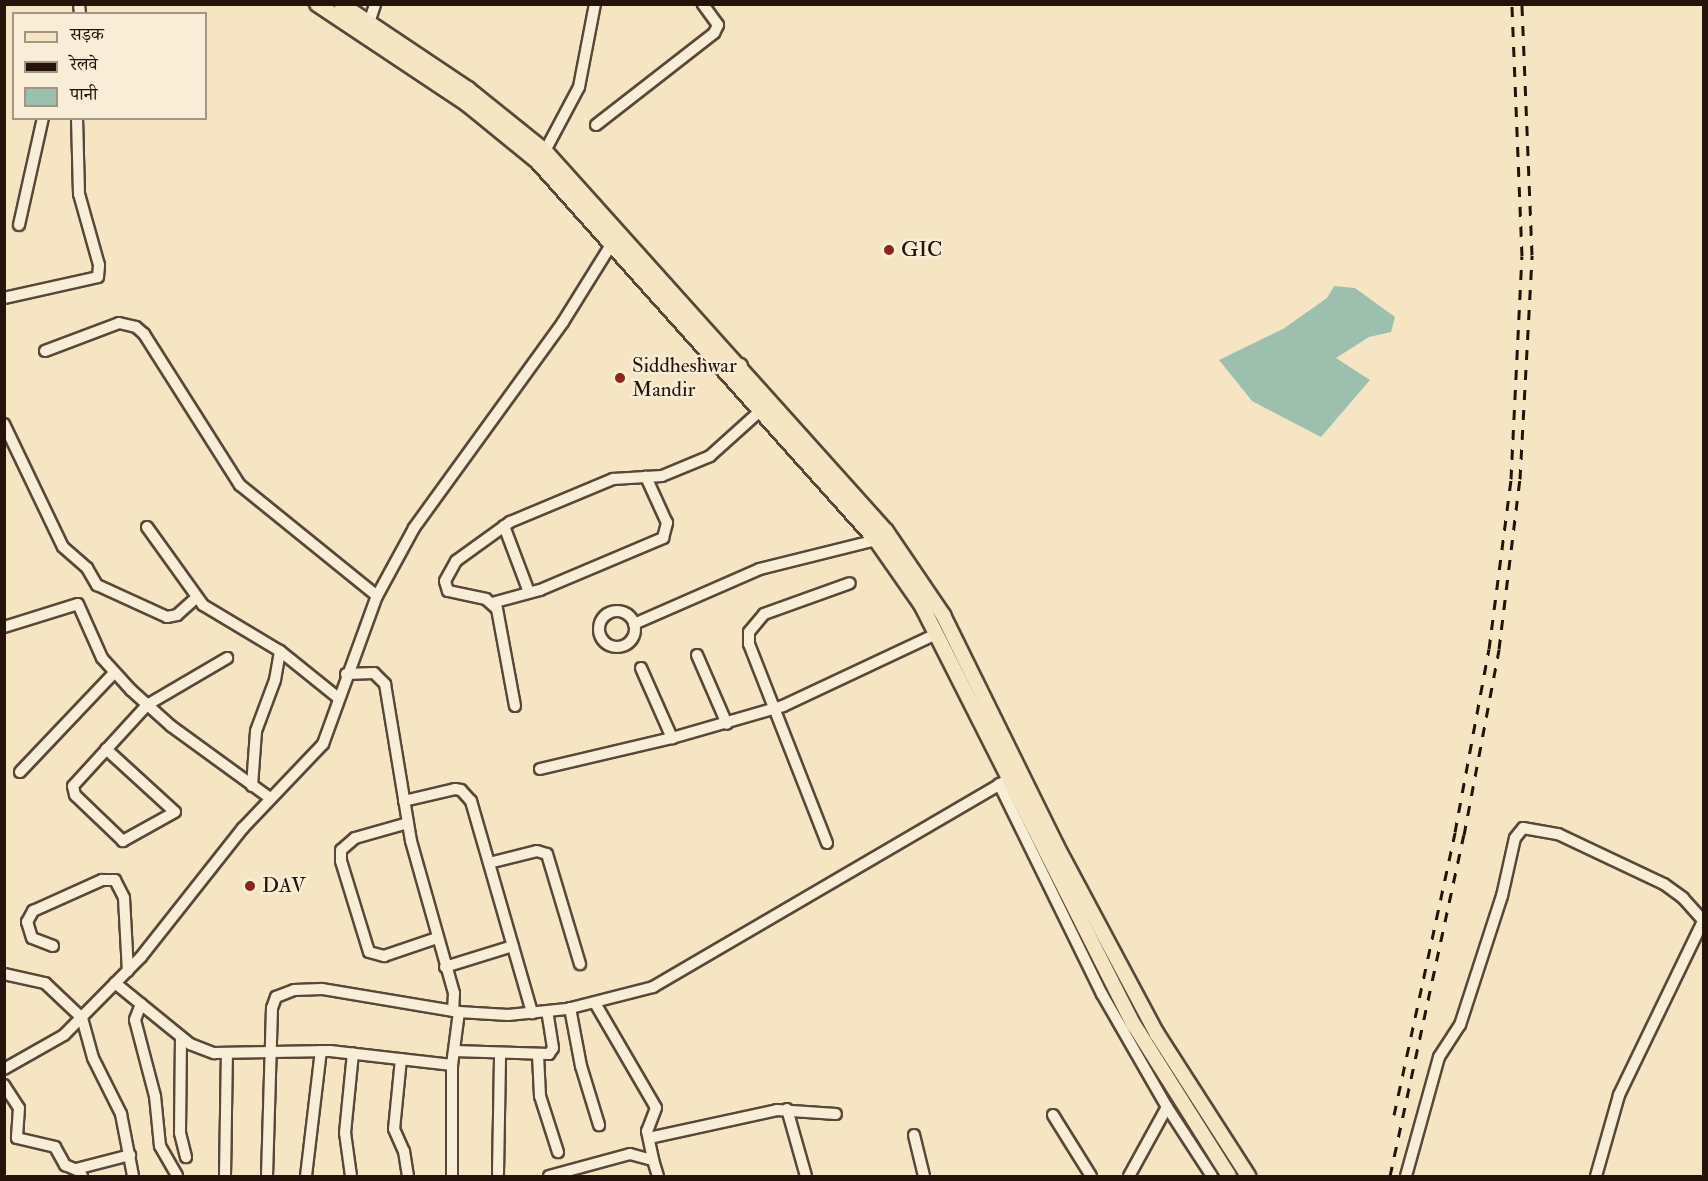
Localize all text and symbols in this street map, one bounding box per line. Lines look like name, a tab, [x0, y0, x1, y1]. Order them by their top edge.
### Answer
legend	[12, 12, 207, 120]
text: सड़क	[70, 23, 104, 46]
text: रेलवे	[70, 53, 98, 76]
text: पानी	[70, 83, 97, 106]
place label: GIC	[901, 237, 942, 263]
marker: GIC	[882, 243, 896, 257]
place label: Siddheshwar Mandir	[632, 353, 737, 403]
marker: Siddheshwar Mandir	[613, 371, 627, 385]
place label: DAV	[262, 873, 306, 899]
marker: DAV	[243, 879, 257, 893]

